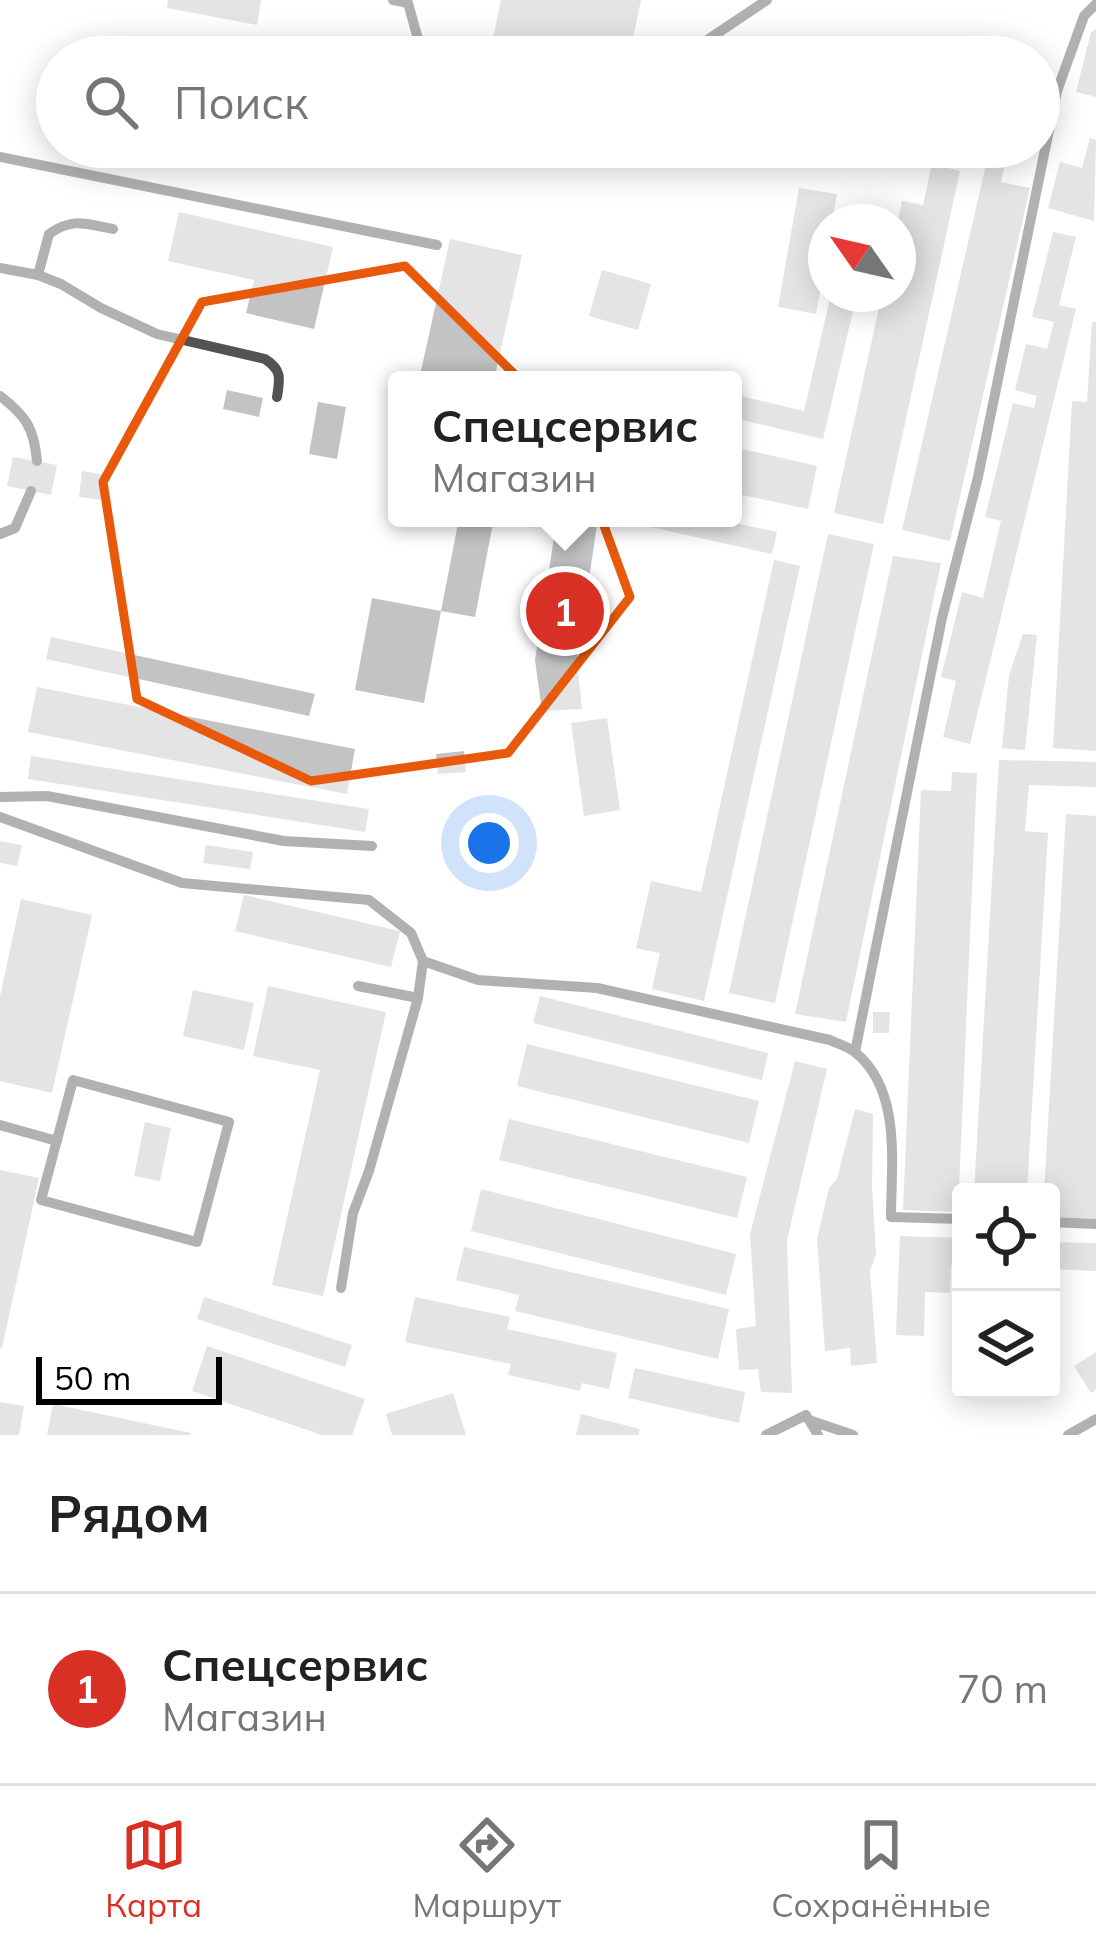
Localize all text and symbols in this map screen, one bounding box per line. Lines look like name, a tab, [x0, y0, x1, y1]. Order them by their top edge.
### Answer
search box	[36, 36, 1060, 168]
icon: search	[78, 69, 144, 135]
text: Поиск	[174, 74, 308, 130]
north arrow	[808, 204, 916, 312]
popup	[388, 371, 742, 527]
text: Спецсервис	[432, 397, 698, 453]
text: Магазин	[432, 453, 596, 502]
pin: 1	[526, 566, 604, 656]
your location	[459, 813, 519, 873]
map controls	[952, 1183, 1060, 1399]
button: locate	[952, 1183, 1060, 1291]
button: layers	[952, 1291, 1060, 1399]
scale bar	[36, 1351, 222, 1404]
text: 50 m	[54, 1357, 131, 1398]
text: Рядом	[48, 1481, 210, 1545]
text: Спецсервис	[162, 1636, 429, 1692]
text: 1	[75, 1664, 99, 1713]
text: 70 m	[957, 1664, 1048, 1713]
text: Магазин	[162, 1692, 327, 1741]
tab: Карта	[105, 1812, 202, 1925]
tab: Маршрут	[413, 1812, 561, 1925]
tab: Сохранённые	[771, 1812, 991, 1925]

